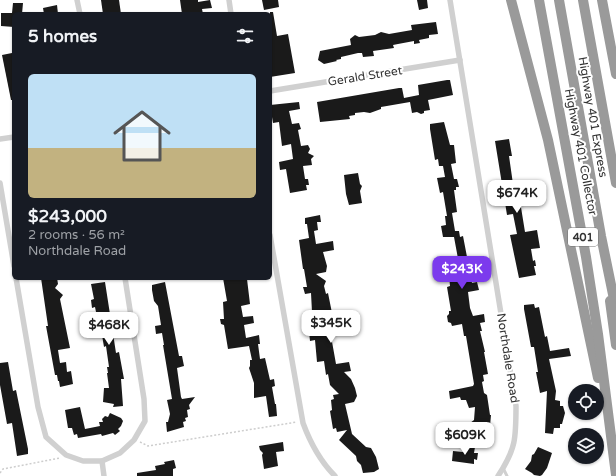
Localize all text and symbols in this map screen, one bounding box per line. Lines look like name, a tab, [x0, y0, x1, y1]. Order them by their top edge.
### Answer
icon: filters	[234, 25, 256, 47]
text: 5 homes	[28, 26, 97, 47]
street label: Highway 401 Express	[575, 55, 611, 179]
street label: Gerald Street	[327, 63, 404, 89]
street label: Highway 401 Collector	[562, 87, 600, 217]
icon: home	[106, 100, 178, 172]
pin: $674K	[489, 180, 545, 214]
text: $674K	[496, 185, 538, 201]
text: $243,000	[28, 206, 107, 227]
text: 2 rooms · 56 m²	[28, 227, 125, 243]
road number: 401	[568, 228, 598, 246]
text: Northdale Road	[28, 243, 126, 259]
pin: $243K	[434, 256, 490, 290]
text: $243K	[441, 261, 483, 277]
pin: $345K	[303, 310, 359, 344]
pin: $468K	[81, 312, 137, 346]
street label: Northdale Road	[494, 312, 522, 404]
text: $345K	[310, 315, 352, 331]
text: $468K	[88, 317, 130, 333]
map controls	[568, 384, 604, 464]
button: locate	[568, 384, 604, 420]
pin: $609K	[437, 422, 493, 456]
text: $609K	[444, 427, 486, 443]
button: layers	[568, 428, 604, 464]

